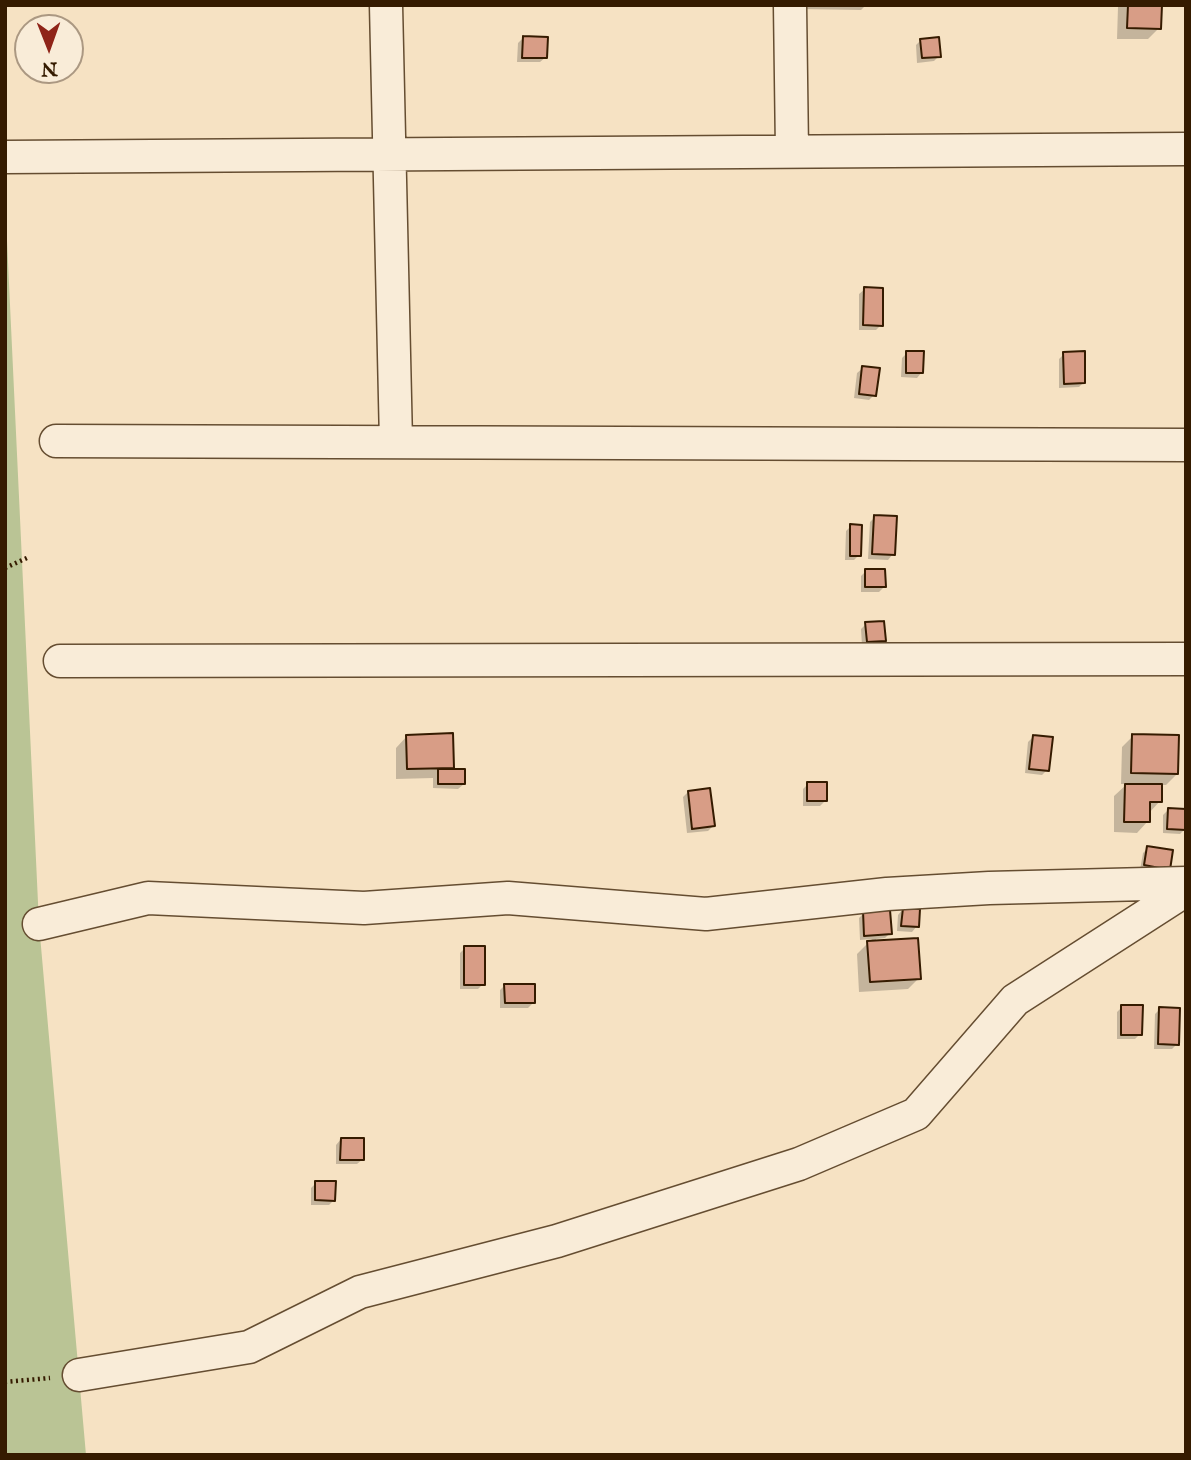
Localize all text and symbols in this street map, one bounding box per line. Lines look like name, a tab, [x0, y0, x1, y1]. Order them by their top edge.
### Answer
north arrow	[14, 14, 84, 84]
text: N	[41, 56, 58, 80]

